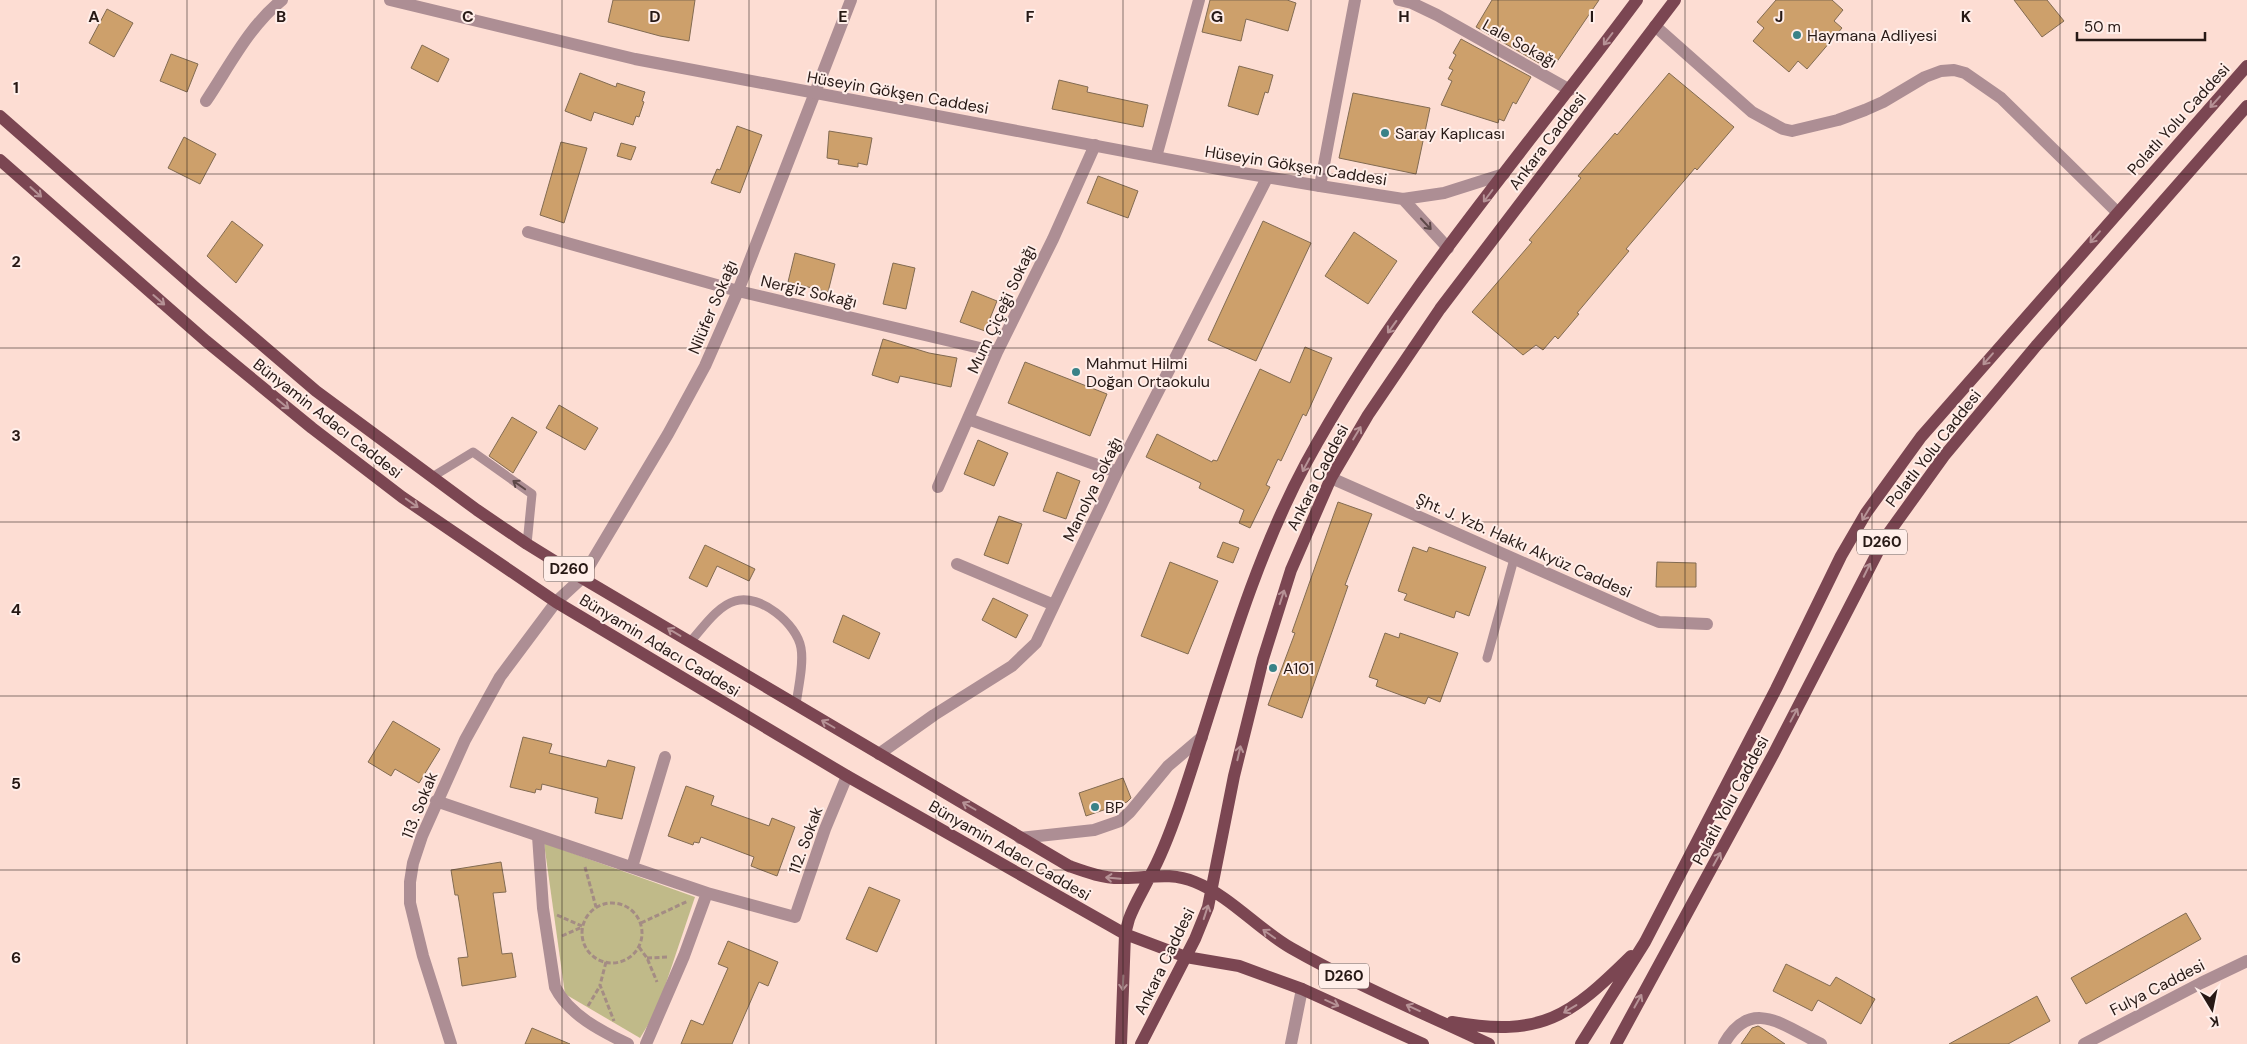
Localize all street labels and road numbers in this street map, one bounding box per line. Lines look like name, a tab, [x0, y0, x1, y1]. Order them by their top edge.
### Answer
street label: Lale Sokağı	[1479, 14, 1561, 73]
street label: Polatlı Yolu Caddesi	[2123, 59, 2234, 180]
street label: Hüseyin Gökşen Caddesi	[805, 66, 990, 119]
street label: Ankara Caddesi	[1504, 88, 1591, 194]
street label: Hüseyin Gökşen Caddesi	[1203, 141, 1388, 190]
street label: Mum Çiçeği Sokağı	[962, 241, 1040, 377]
street label: Nilüfer Sokağı	[683, 257, 742, 357]
street label: Nergiz Sokağı	[759, 270, 859, 313]
street label: Bünyamin Adacı Caddesi	[249, 354, 406, 483]
street label: Polatlı Yolu Caddesi	[1881, 385, 1986, 511]
street label: Ankara Caddesi	[1282, 421, 1353, 534]
street label: Manolya Sokağı	[1058, 434, 1127, 545]
street label: Şht. J. Yzb. Hakkı Akyüz Caddesi	[1413, 488, 1635, 603]
road number: D260	[1857, 530, 1907, 554]
road number: D260	[544, 556, 594, 582]
street label: Bünyamin Adacı Caddesi	[576, 589, 744, 702]
street label: Polatlı Yolu Caddesi	[1687, 732, 1773, 869]
street label: 113. Sokak	[397, 769, 442, 842]
street label: Bünyamin Adacı Caddesi	[925, 795, 1094, 905]
street label: 112. Sokak	[784, 804, 827, 877]
street label: Ankara Caddesi	[1129, 904, 1199, 1018]
street label: Fulya Caddesi	[2106, 955, 2208, 1020]
road number: D260	[1319, 964, 1369, 988]

